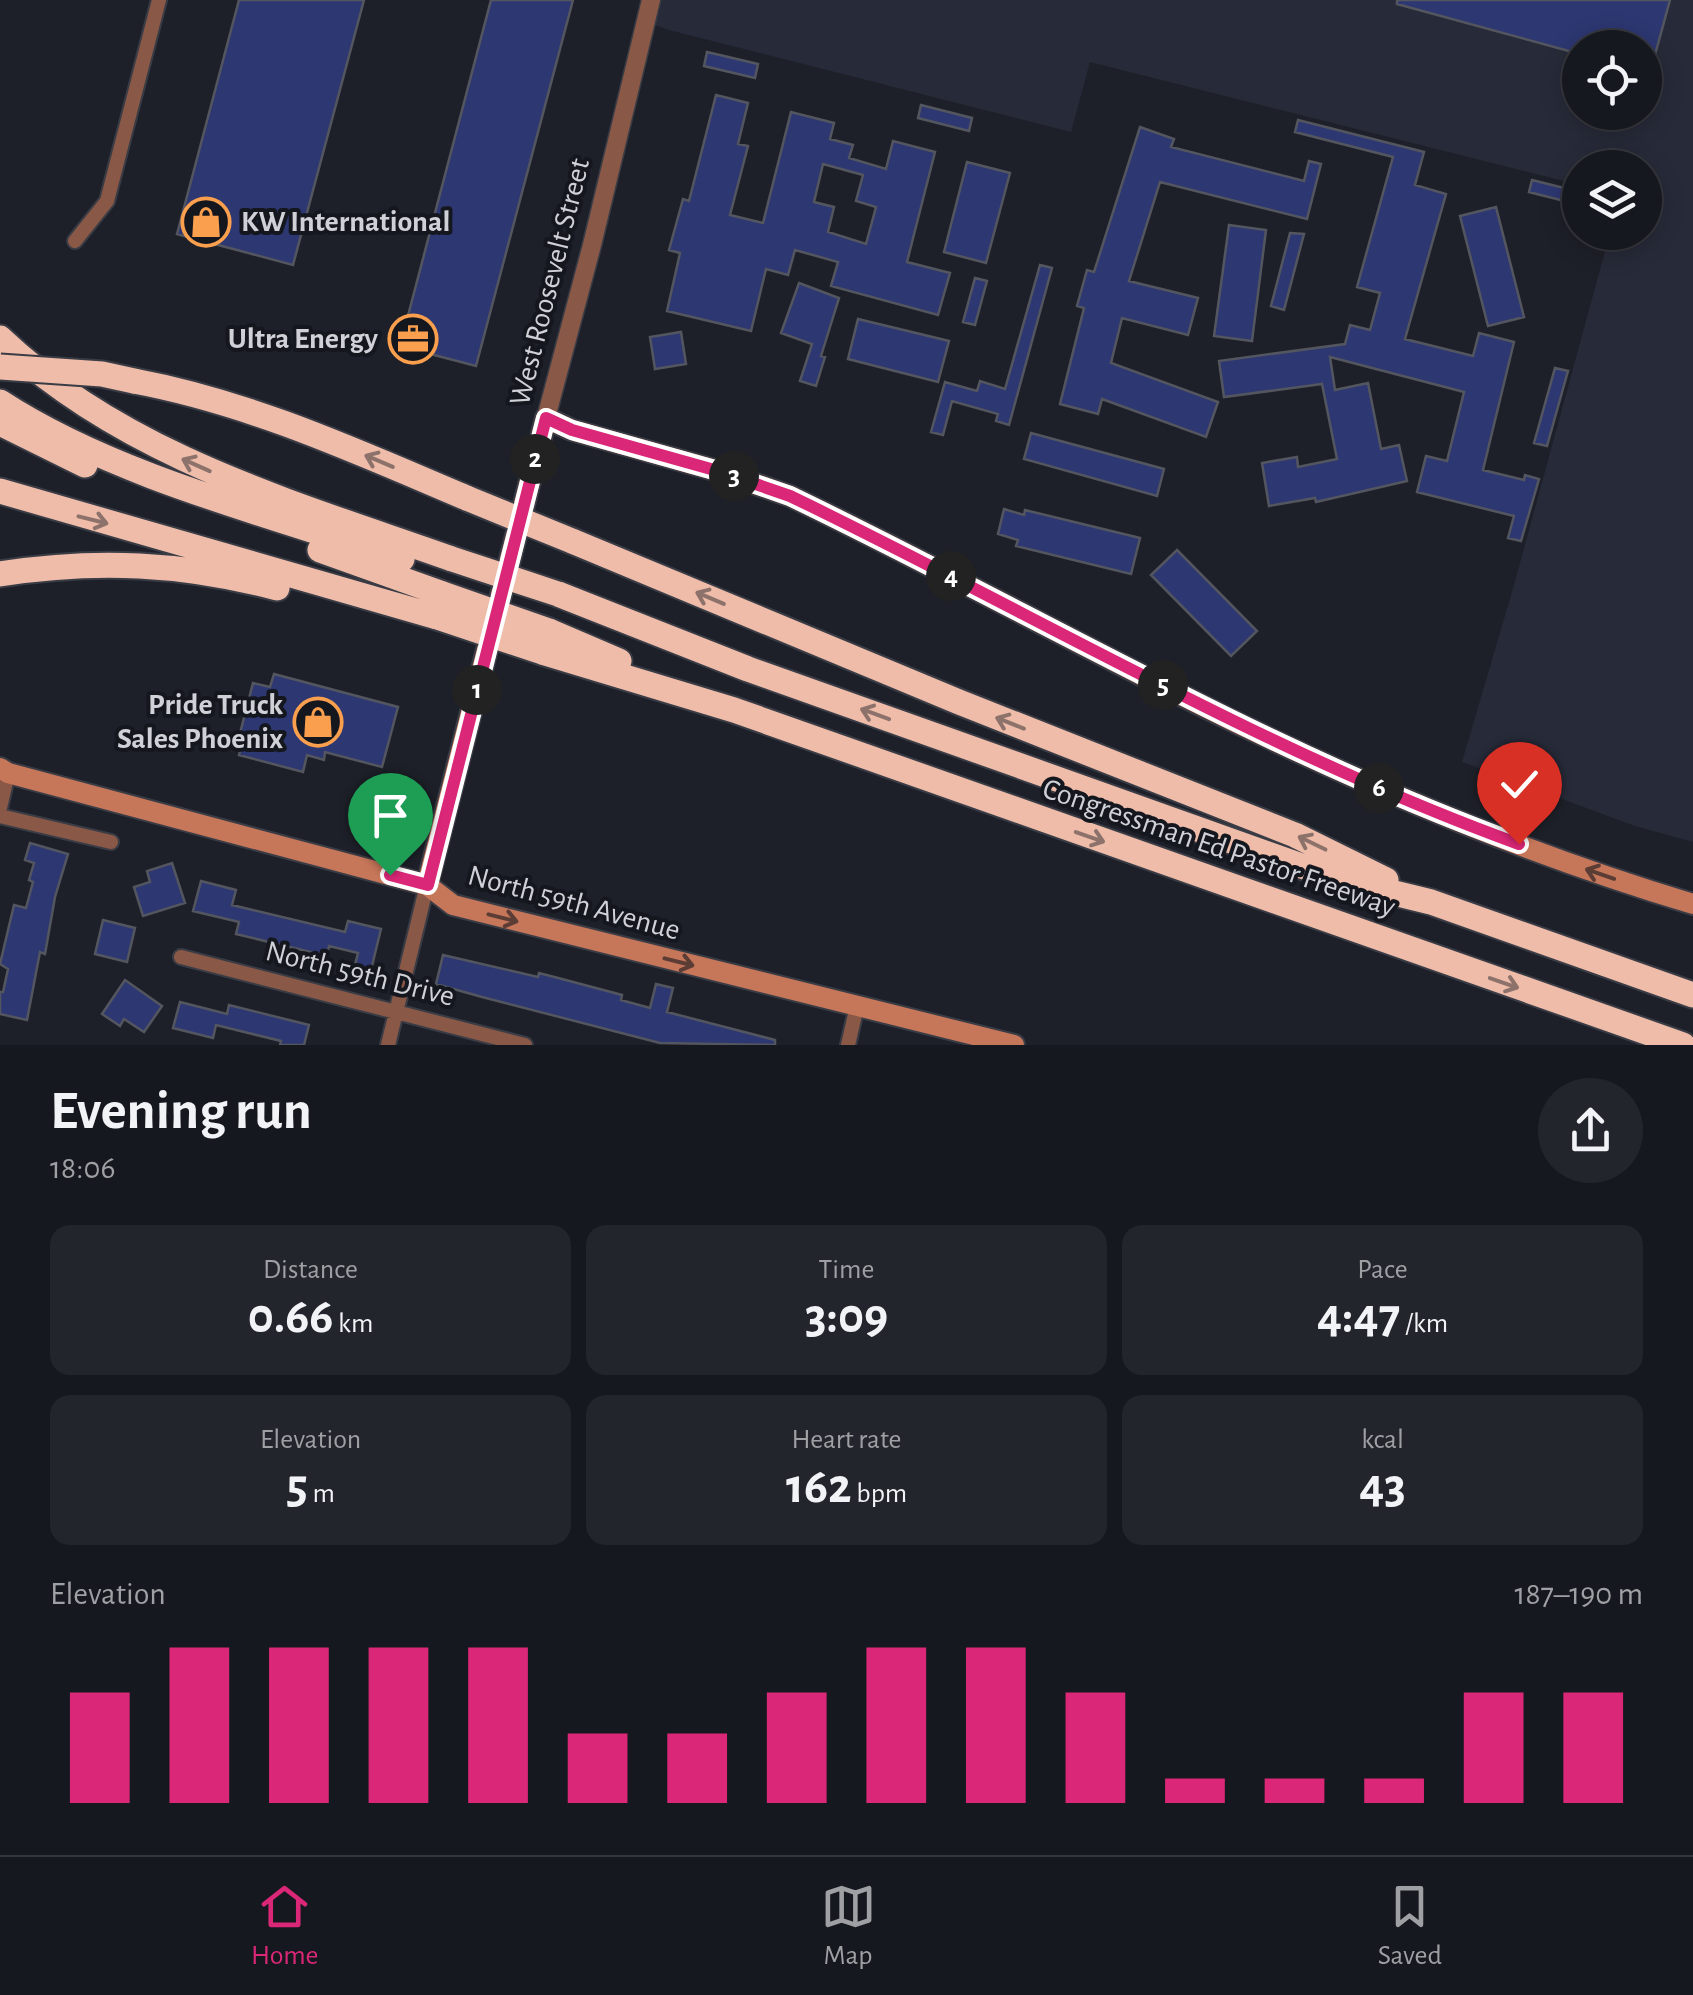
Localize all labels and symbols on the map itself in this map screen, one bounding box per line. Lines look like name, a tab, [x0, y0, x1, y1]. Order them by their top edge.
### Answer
street label: West Roosevelt Street	[505, 155, 595, 409]
shop icon: KW International	[180, 196, 232, 248]
place label: KW International	[241, 207, 450, 237]
office icon: Ultra Energy	[387, 313, 439, 365]
place label: Ultra Energy	[228, 324, 379, 354]
pin: 2	[510, 434, 560, 484]
one-way arrow	[364, 451, 395, 469]
pin: 3	[709, 451, 759, 501]
one-way arrow	[181, 455, 212, 473]
one-way arrow	[77, 511, 108, 530]
pin: 4	[926, 551, 976, 601]
one-way arrow	[695, 588, 726, 606]
pin: 5	[1138, 660, 1188, 710]
pin: 1	[452, 665, 502, 715]
place label: Pride Truck Sales Phoenix	[117, 690, 283, 754]
shop icon: Pride Truck Sales Phoenix	[292, 696, 344, 748]
one-way arrow	[860, 704, 891, 722]
one-way arrow	[995, 712, 1026, 730]
pin	[1477, 742, 1562, 845]
pin: 6	[1354, 763, 1404, 813]
pin	[348, 773, 433, 876]
street label: Congressman Ed Pastor Freeway	[1039, 773, 1399, 923]
one-way arrow	[1073, 829, 1105, 847]
one-way arrow	[1298, 833, 1327, 852]
street label: North 59th Avenue	[465, 860, 683, 946]
one-way arrow	[1585, 863, 1617, 881]
one-way arrow	[487, 909, 518, 928]
street label: North 59th Drive	[263, 936, 457, 1012]
one-way arrow	[662, 954, 694, 972]
one-way arrow	[1488, 975, 1519, 993]

